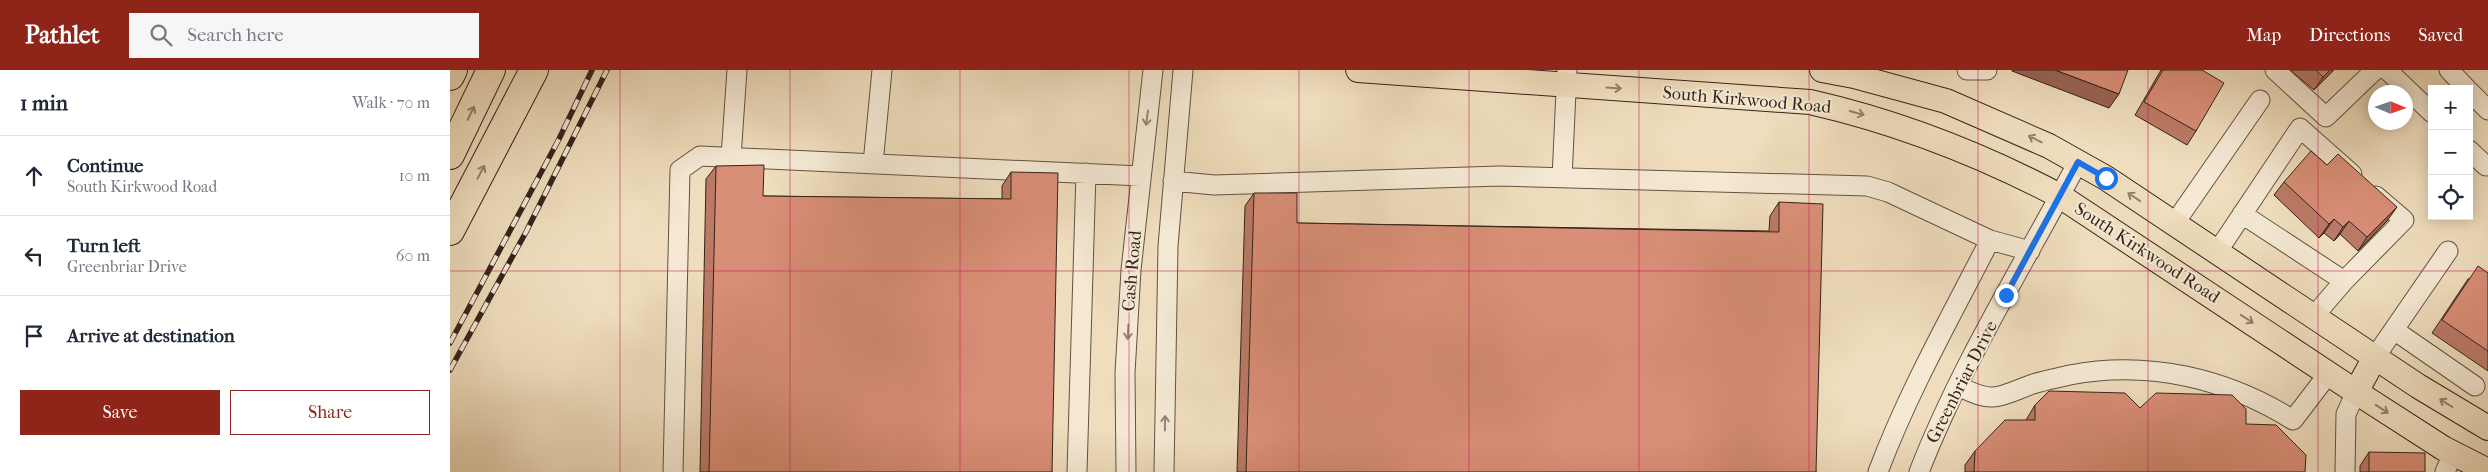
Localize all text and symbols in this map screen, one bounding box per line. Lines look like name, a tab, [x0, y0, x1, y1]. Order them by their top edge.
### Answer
search box	[129, 13, 479, 58]
text: Pathlet	[25, 21, 99, 49]
icon: search	[147, 21, 175, 49]
text: Search here	[187, 24, 284, 46]
text: Map	[2247, 25, 2281, 46]
text: Directions	[2309, 25, 2390, 46]
text: Saved	[2418, 25, 2463, 46]
street label: South Kirkwood Road	[1662, 82, 1832, 118]
one-way arrow	[1606, 84, 1622, 93]
north arrow	[2368, 85, 2413, 130]
map controls	[2428, 85, 2473, 220]
button: +	[2428, 85, 2473, 130]
text: 1 min	[20, 91, 68, 115]
text: Walk · 70 m	[352, 93, 430, 112]
one-way arrow	[466, 106, 476, 121]
one-way arrow	[1849, 109, 1865, 119]
one-way arrow	[1142, 110, 1152, 126]
button: −	[2428, 130, 2473, 175]
one-way arrow	[2028, 134, 2043, 143]
text: Continue	[67, 155, 143, 177]
icon: ahead	[20, 162, 48, 190]
one-way arrow	[477, 165, 486, 180]
text: 10 m	[399, 166, 430, 185]
route start	[2095, 167, 2118, 190]
button: locate	[2428, 175, 2473, 220]
text: South Kirkwood Road	[67, 177, 217, 196]
one-way arrow	[2127, 192, 2141, 202]
street label: South Kirkwood Road	[2070, 198, 2224, 308]
street label: Cash Road	[1118, 230, 1146, 312]
text: Turn left	[67, 235, 141, 257]
icon: left	[20, 242, 48, 270]
text: 60 m	[396, 246, 430, 265]
text: Greenbriar Drive	[67, 257, 187, 276]
route end	[1995, 284, 2018, 307]
one-way arrow	[2239, 314, 2253, 324]
street label: Greenbriar Drive	[1922, 317, 2002, 447]
icon: arrive	[20, 322, 48, 350]
one-way arrow	[1123, 324, 1132, 340]
text: Arrive at destination	[67, 325, 235, 347]
button: Save	[20, 390, 220, 435]
button: Share	[230, 390, 430, 435]
one-way arrow	[2440, 398, 2454, 408]
one-way arrow	[2375, 404, 2389, 414]
one-way arrow	[1160, 416, 1170, 432]

